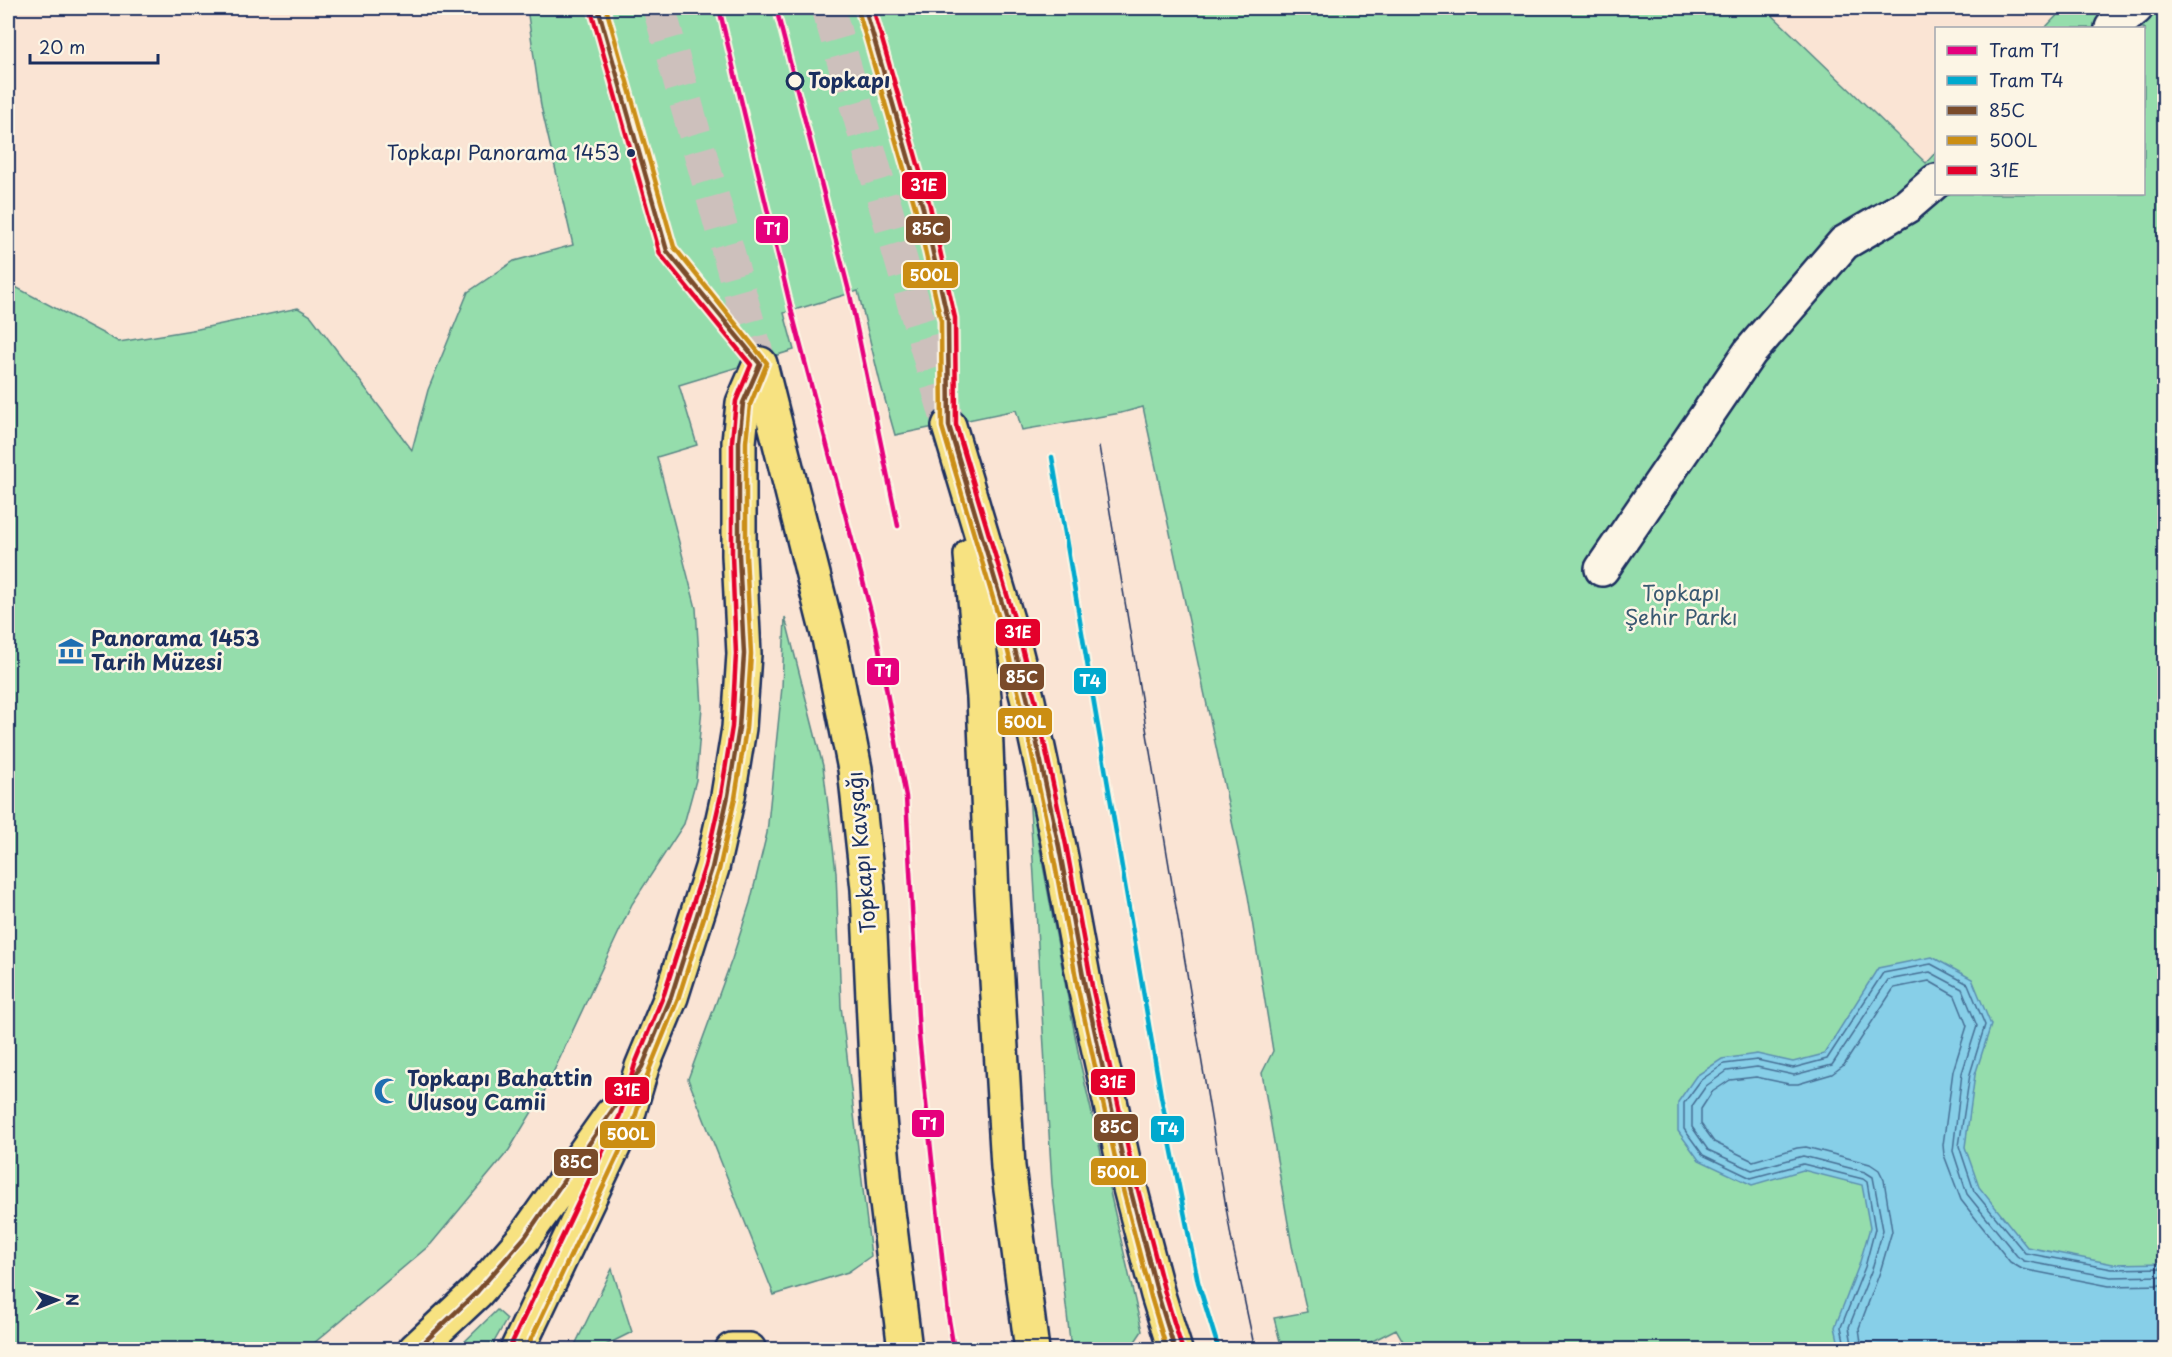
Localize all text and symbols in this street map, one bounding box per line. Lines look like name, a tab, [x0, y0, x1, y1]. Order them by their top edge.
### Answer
scale bar	[30, 27, 158, 65]
legend	[1935, 27, 2145, 195]
text: 20 m	[39, 33, 85, 60]
text: Tram T1	[1989, 36, 2059, 63]
place label: Topkapı	[808, 63, 890, 95]
text: Tram T4	[1989, 66, 2064, 93]
marker: Topkapı	[786, 72, 804, 90]
text: 85C	[1989, 96, 2025, 123]
text: 500L	[1989, 126, 2037, 153]
place label: Topkapı Panorama 1453	[387, 137, 620, 167]
marker: Topkapı Panorama 1453	[625, 147, 637, 159]
text: 31E	[1989, 156, 2019, 183]
line badge: 31E	[901, 171, 947, 200]
text: 31E	[910, 172, 938, 196]
line badge: T1	[755, 215, 789, 244]
line badge: 85C	[905, 215, 951, 244]
text: T1	[763, 216, 781, 240]
text: 85C	[912, 216, 944, 240]
line badge: 500L	[902, 261, 959, 289]
text: 500L	[910, 262, 952, 286]
park label: Topkapı Şehir Parkı	[1624, 576, 1738, 632]
line badge: 31E	[995, 618, 1041, 647]
text: 31E	[1004, 619, 1032, 643]
place label: Panorama 1453 Tarih Müzesi	[91, 621, 259, 677]
museum icon: Panorama 1453 Tarih Müzesi	[56, 636, 86, 666]
line badge: T1	[866, 657, 900, 686]
text: T1	[874, 658, 892, 682]
line badge: 85C	[999, 663, 1045, 691]
text: 85C	[1006, 664, 1038, 688]
line badge: T4	[1073, 667, 1107, 695]
text: T4	[1079, 668, 1101, 692]
line badge: 500L	[997, 707, 1053, 736]
text: 500L	[1004, 709, 1046, 733]
street label: Topkapı Kavşağı	[837, 770, 883, 934]
place label: Topkapı Bahattin Ulusoy Camii	[407, 1061, 593, 1117]
line badge: 31E	[1090, 1068, 1136, 1096]
text: 31E	[1099, 1069, 1127, 1093]
mosque icon: Topkapı Bahattin Ulusoy Camii	[372, 1076, 402, 1106]
line badge: 31E	[604, 1076, 650, 1105]
text: 31E	[613, 1077, 641, 1101]
line badge: T1	[911, 1109, 945, 1138]
text: T1	[919, 1111, 937, 1135]
line badge: 85C	[1093, 1113, 1139, 1142]
text: 85C	[1100, 1114, 1132, 1138]
line badge: T4	[1150, 1115, 1185, 1143]
text: T4	[1157, 1116, 1179, 1140]
line badge: 500L	[599, 1120, 656, 1149]
text: 500L	[607, 1121, 649, 1145]
line badge: 85C	[553, 1148, 599, 1177]
text: 85C	[560, 1149, 592, 1173]
line badge: 500L	[1090, 1157, 1147, 1186]
text: 500L	[1097, 1159, 1139, 1183]
north arrow	[27, 1270, 87, 1330]
text: N	[61, 1293, 85, 1306]

